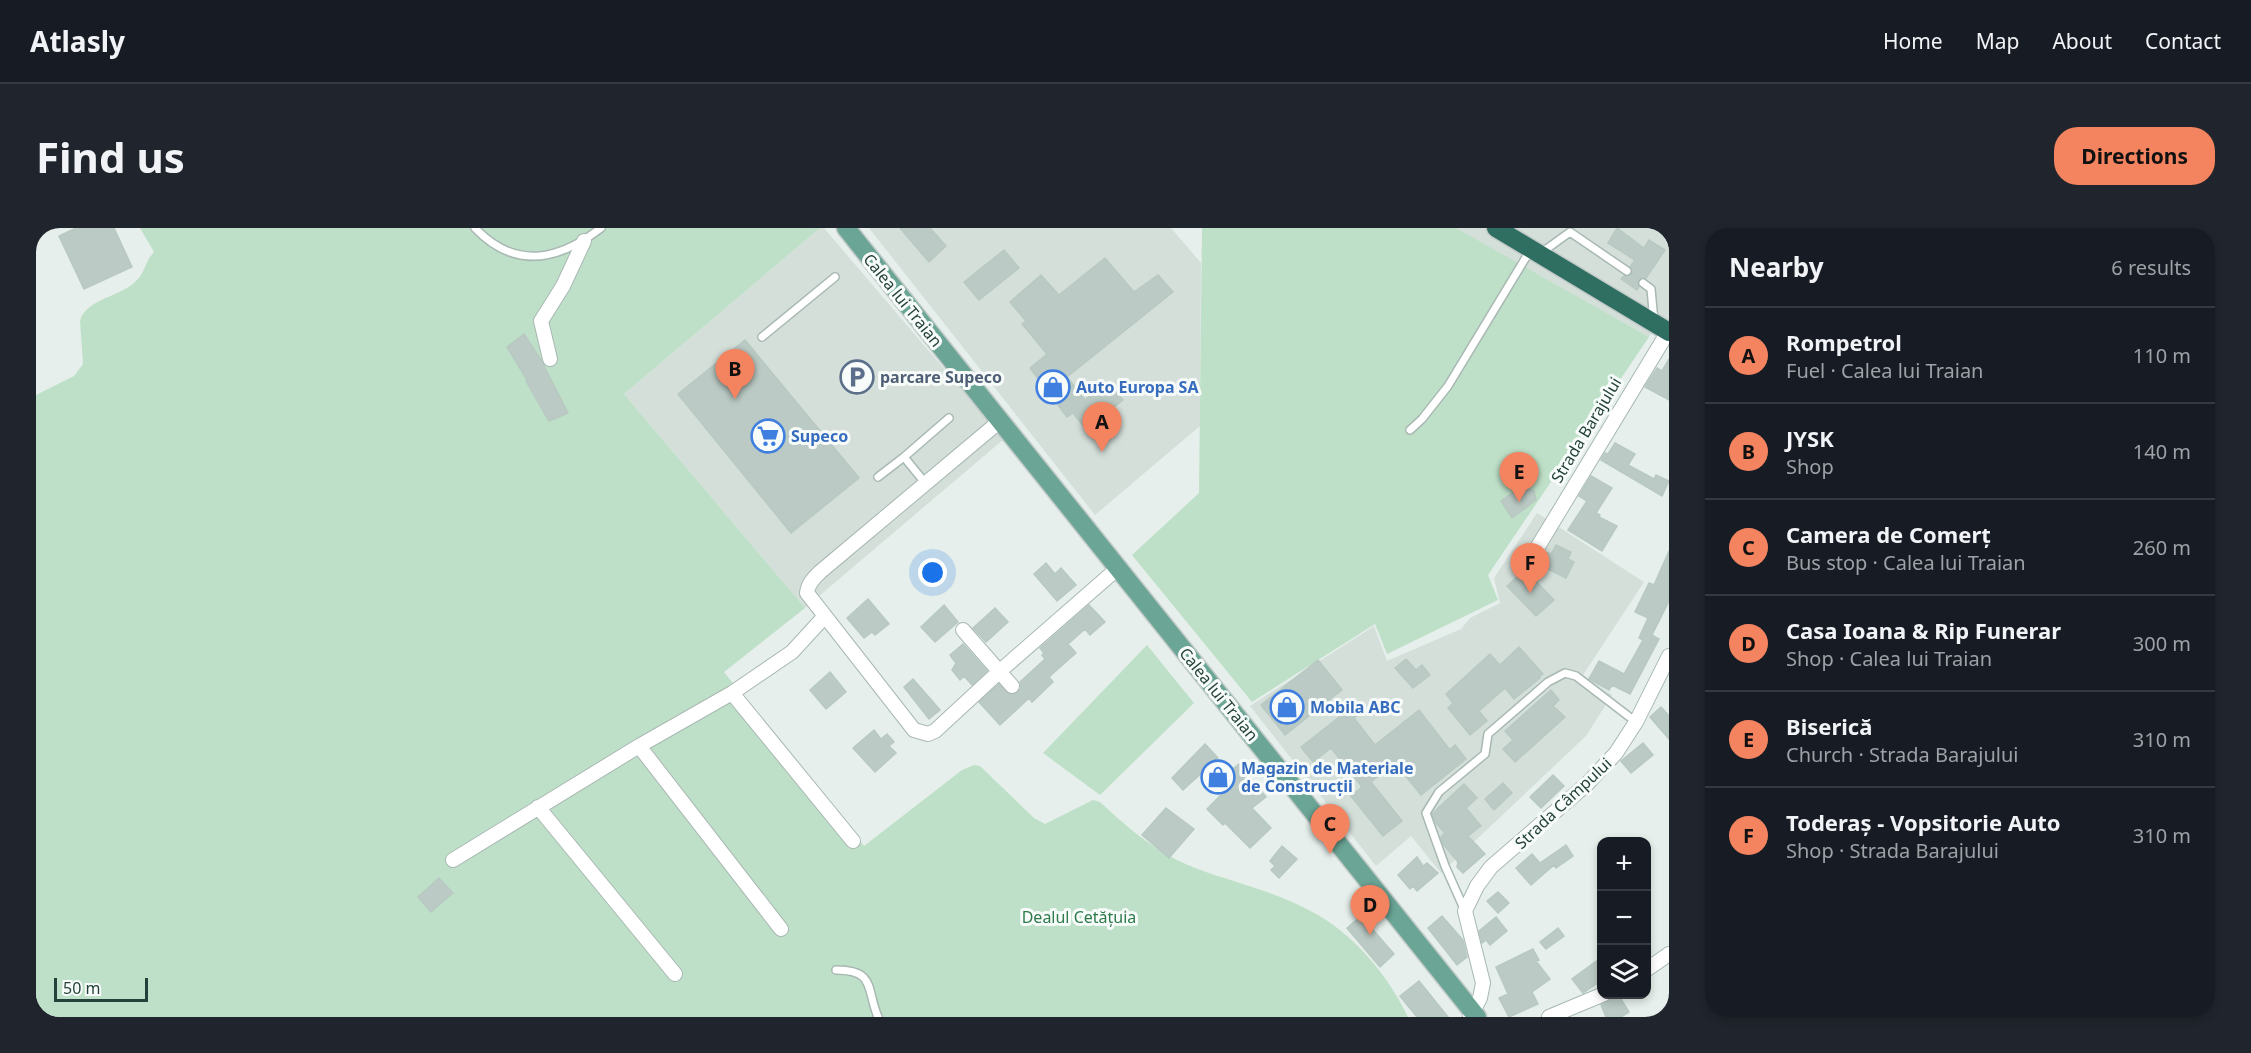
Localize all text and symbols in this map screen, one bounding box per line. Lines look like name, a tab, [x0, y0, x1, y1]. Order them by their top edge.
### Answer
text: Atlasly	[30, 22, 125, 60]
text: Home	[1883, 27, 1943, 55]
text: Map	[1976, 27, 2019, 55]
text: About	[2052, 27, 2112, 55]
text: Contact	[2145, 27, 2221, 55]
button: Directions	[2054, 127, 2215, 185]
text: Find us	[36, 128, 185, 185]
street label: Calea lui Traian	[859, 249, 947, 351]
text: Nearby	[1729, 249, 1824, 285]
text: 6 results	[2111, 254, 2191, 281]
text: Rompetrol	[1786, 327, 1902, 357]
text: A	[1742, 342, 1755, 369]
text: 110 m	[2133, 342, 2191, 369]
pin: B	[716, 350, 754, 399]
text: Fuel · Calea lui Traian	[1786, 357, 1983, 384]
parking icon: parcare Supeco	[839, 359, 875, 395]
place label: parcare Supeco	[880, 366, 1002, 388]
shop icon: Auto Europa SA	[1035, 369, 1071, 405]
street label: Strada Barajului	[1546, 373, 1626, 487]
place label: Auto Europa SA	[1076, 376, 1199, 398]
pin: A	[1082, 402, 1122, 452]
supermarket icon: Supeco	[750, 418, 786, 454]
text: JYSK	[1786, 423, 1834, 453]
place label: Supeco	[791, 425, 848, 447]
text: B	[1742, 438, 1755, 465]
text: 140 m	[2133, 438, 2191, 465]
pin: E	[1500, 452, 1538, 502]
text: Shop	[1786, 453, 1834, 480]
text: Camera de Comerț	[1786, 519, 1991, 549]
text: C	[1742, 534, 1755, 561]
text: 260 m	[2133, 534, 2191, 561]
pin: F	[1510, 544, 1550, 593]
text: Bus stop · Calea lui Traian	[1786, 549, 2026, 576]
your location	[918, 558, 947, 587]
text: Casa Ioana & Rip Funerar	[1786, 615, 2061, 645]
text: D	[1741, 630, 1756, 657]
text: 300 m	[2133, 630, 2191, 657]
street label: Calea lui Traian	[1175, 643, 1263, 745]
text: Shop · Calea lui Traian	[1786, 645, 1992, 672]
shop icon: Mobila ABC	[1269, 689, 1305, 725]
place label: Mobila ABC	[1310, 696, 1400, 718]
text: Biserică	[1786, 711, 1872, 741]
text: E	[1743, 726, 1754, 753]
text: 310 m	[2133, 726, 2191, 753]
text: Church · Strada Barajului	[1786, 741, 2018, 768]
street label: Strada Câmpului	[1510, 752, 1616, 854]
place label: Magazin de Materiale de Construcții	[1241, 757, 1413, 797]
shop icon: Magazin de Materiale de Construcții	[1200, 759, 1236, 795]
pin: C	[1310, 804, 1350, 854]
text: Toderaș - Vopsitorie Auto	[1786, 807, 2061, 837]
text: F	[1743, 822, 1754, 849]
text: 310 m	[2133, 822, 2191, 849]
map controls	[1597, 837, 1651, 999]
button: +	[1597, 837, 1651, 891]
text: Shop · Strada Barajului	[1786, 837, 1999, 864]
pin: D	[1350, 886, 1390, 935]
button: −	[1597, 891, 1651, 945]
park label: Dealul Cetățuia	[1022, 906, 1136, 928]
button: layers	[1597, 945, 1651, 999]
scale bar	[54, 975, 148, 1002]
text: 50 m	[63, 977, 100, 999]

